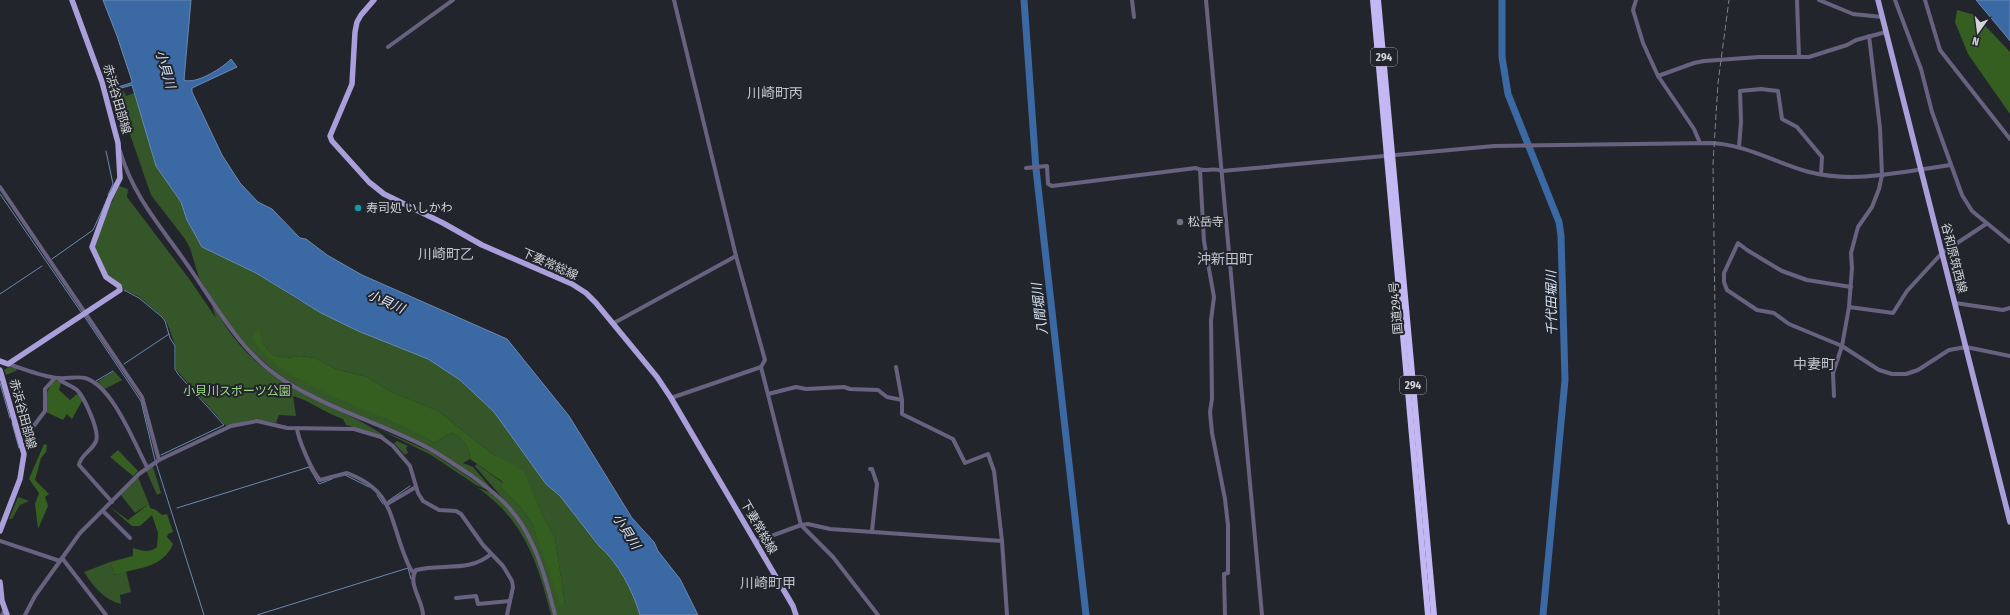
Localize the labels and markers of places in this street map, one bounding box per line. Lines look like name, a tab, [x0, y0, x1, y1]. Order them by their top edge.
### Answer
place label: 寿司処 いしかわ	[366, 201, 453, 215]
marker: 寿司処 いしかわ	[353, 203, 363, 213]
place label: 松岳寺	[1188, 215, 1224, 229]
marker: 松岳寺	[1175, 217, 1185, 227]

